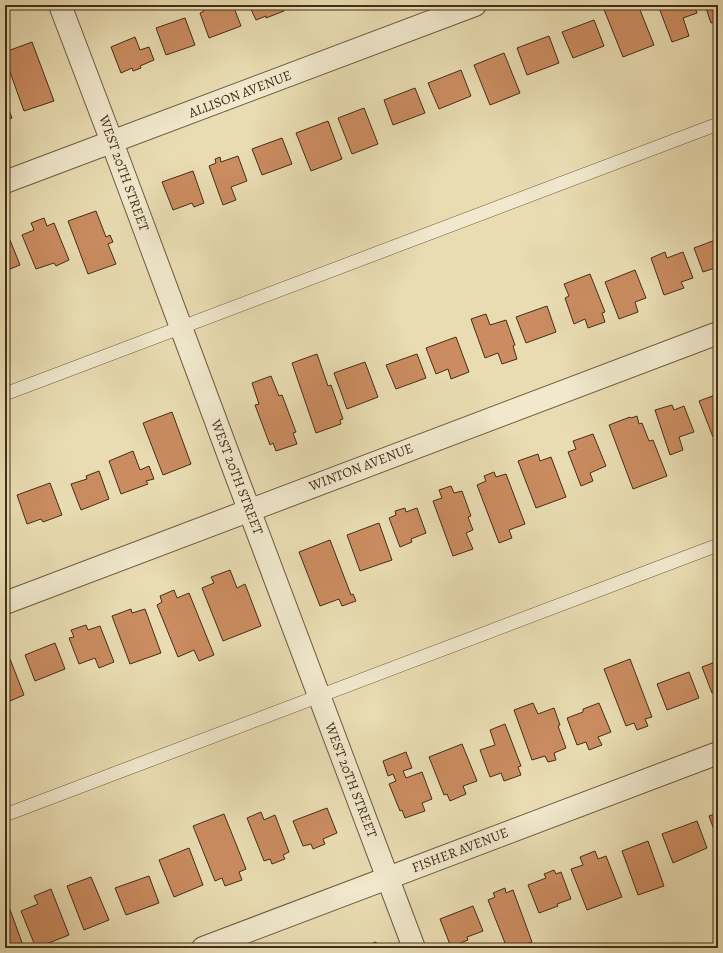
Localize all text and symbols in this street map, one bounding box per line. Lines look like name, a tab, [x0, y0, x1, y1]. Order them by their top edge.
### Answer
street label: ALLISON AVENUE	[185, 66, 294, 123]
street label: WEST 20TH STREET	[94, 111, 154, 234]
street label: WEST 20TH STREET	[206, 416, 268, 538]
street label: WINTON AVENUE	[305, 438, 416, 496]
street label: WEST 20TH STREET	[320, 719, 382, 841]
street label: FISHER AVENUE	[409, 823, 511, 877]

